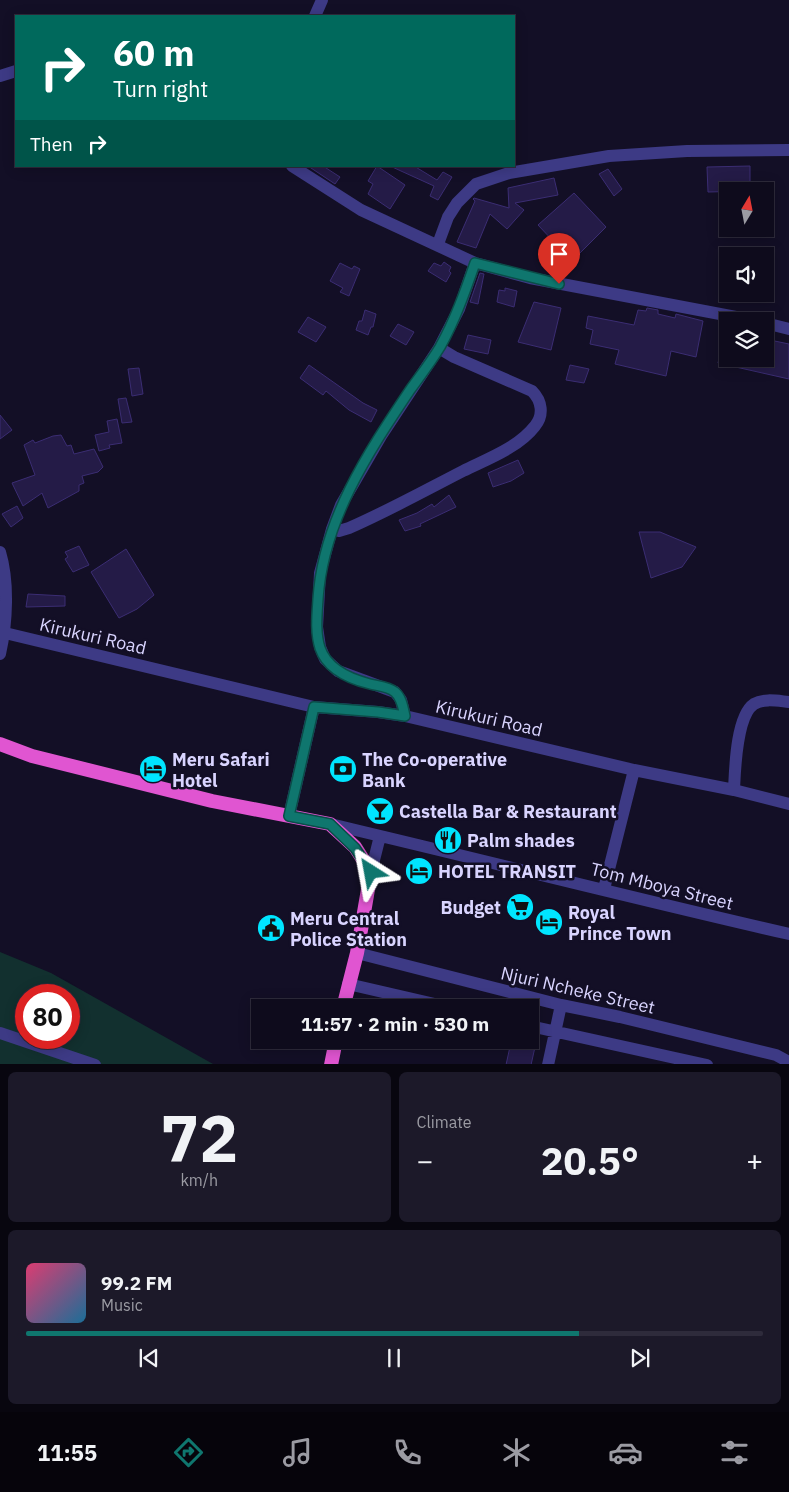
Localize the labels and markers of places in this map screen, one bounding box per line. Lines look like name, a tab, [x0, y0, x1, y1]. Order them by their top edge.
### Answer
pin	[538, 233, 580, 284]
place label: Meru Safari Hotel	[172, 748, 270, 792]
place label: The Co-operative Bank	[362, 748, 507, 792]
hotel icon: Meru Safari Hotel	[138, 754, 168, 784]
bank icon: The Co-operative Bank	[328, 754, 358, 784]
bar icon: Castella Bar & Restaurant	[365, 796, 395, 826]
place label: Castella Bar & Restaurant	[399, 800, 617, 823]
restaurant icon: Palm shades	[433, 825, 463, 855]
place label: Palm shades	[467, 829, 575, 852]
hotel icon: HOTEL TRANSIT	[404, 856, 434, 886]
place label: HOTEL TRANSIT	[438, 860, 577, 883]
supermarket icon: Budget	[505, 892, 535, 922]
place label: Budget	[440, 896, 501, 919]
place label: Royal Prince Town	[568, 901, 672, 945]
place label: Meru Central Police Station	[290, 907, 407, 951]
hotel icon: Royal Prince Town	[534, 907, 564, 937]
public building icon: Meru Central Police Station	[256, 913, 286, 943]

